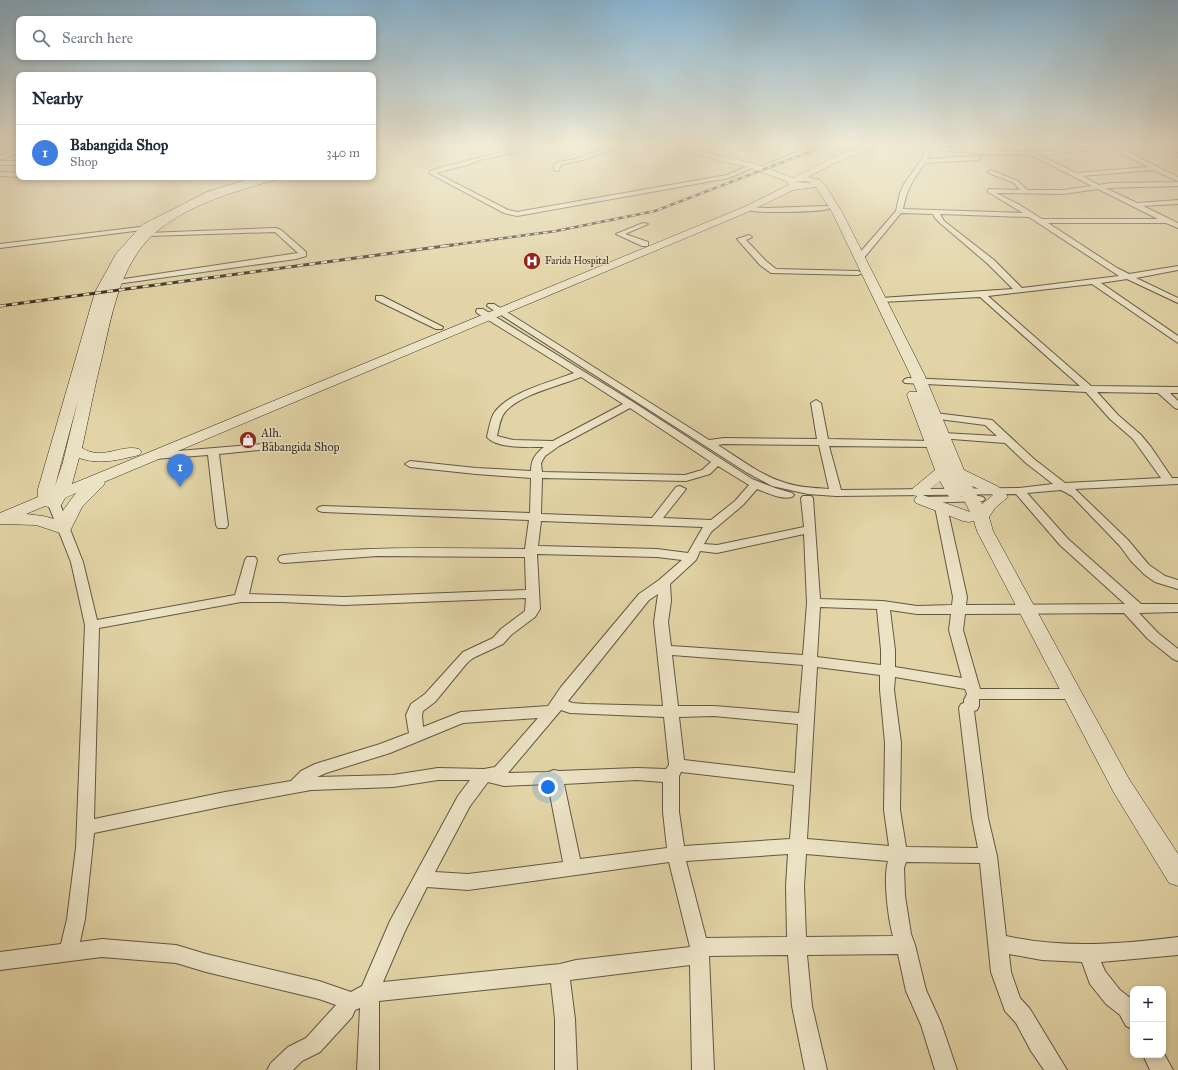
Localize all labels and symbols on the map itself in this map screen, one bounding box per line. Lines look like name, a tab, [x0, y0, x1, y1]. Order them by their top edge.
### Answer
hospital icon: Farida Hospital	[522, 251, 542, 271]
place label: Farida Hospital	[545, 255, 609, 267]
place label: Alh. Babangida Shop	[260, 426, 340, 455]
shop icon: Alh. Babangida Shop	[238, 430, 258, 450]
pin: 1	[167, 454, 193, 487]
your location	[538, 777, 558, 797]

